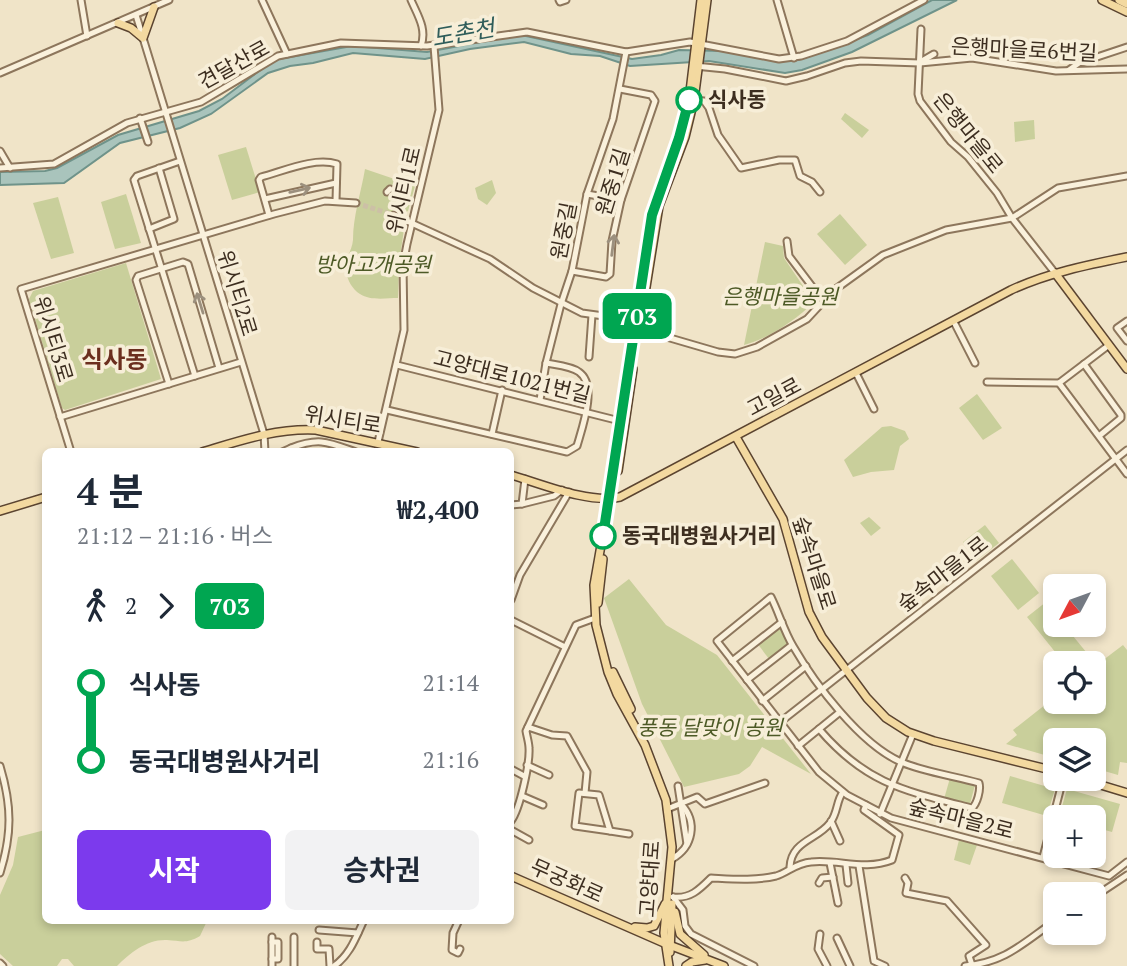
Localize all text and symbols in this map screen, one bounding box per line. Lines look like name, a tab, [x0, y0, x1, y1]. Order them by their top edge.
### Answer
water label: 도촌천	[429, 11, 500, 53]
street label: 은행마을로6번길	[950, 31, 1098, 67]
street label: 견달산로	[193, 33, 274, 95]
place label: 식사동	[708, 85, 766, 113]
street label: 은행마을로	[927, 86, 1010, 179]
marker: 식사동	[676, 87, 702, 113]
street label: 위시티1로	[379, 144, 427, 236]
street label: 원중1길	[589, 145, 636, 219]
one-way arrow	[288, 183, 311, 196]
street label: 원중길	[544, 200, 582, 262]
one-way arrow	[606, 234, 619, 257]
street label: 위시티2로	[212, 246, 264, 339]
park label: 방아고개공원	[315, 250, 433, 278]
park label: 은행마을공원	[722, 282, 840, 310]
street label: 위시티3로	[28, 292, 80, 385]
one-way arrow	[192, 292, 205, 314]
line badge: 703	[597, 293, 677, 339]
text: 703	[617, 300, 657, 332]
district label: 식사동	[81, 343, 147, 375]
street label: 고양대로1021번길	[431, 343, 594, 409]
street label: 고일로	[741, 370, 806, 422]
street label: 위시티로	[303, 399, 384, 439]
text: 4 분	[77, 466, 144, 516]
text: ₩2,400	[397, 492, 479, 526]
street label: 숲속마을로	[787, 512, 843, 613]
text: 21:12 – 21:16 · 버스	[77, 520, 273, 551]
place label: 동국대병원사거리	[622, 521, 777, 549]
marker: 동국대병원사거리	[590, 523, 616, 549]
street label: 숲속마을1로	[891, 529, 993, 617]
north arrow	[1043, 574, 1106, 637]
map controls	[1043, 574, 1106, 945]
icon: walk	[77, 587, 115, 625]
icon: forward	[147, 587, 185, 625]
text: 2	[125, 590, 137, 621]
text: 703	[209, 590, 250, 622]
button: locate	[1043, 651, 1106, 714]
text: 식사동	[129, 667, 201, 701]
text: 21:14	[422, 667, 479, 698]
park label: 풍동 달맞이 공원	[637, 713, 784, 741]
button: layers	[1043, 728, 1106, 791]
text: 동국대병원사거리	[129, 744, 320, 778]
text: 21:16	[422, 744, 479, 775]
street label: 숲속마을2로	[906, 791, 1017, 845]
button: +	[1043, 805, 1106, 868]
button: 시작	[77, 830, 271, 910]
button: 승차권	[285, 830, 479, 910]
street label: 고양대로	[632, 839, 666, 918]
street label: 무궁화로	[526, 852, 608, 909]
button: −	[1043, 882, 1106, 945]

